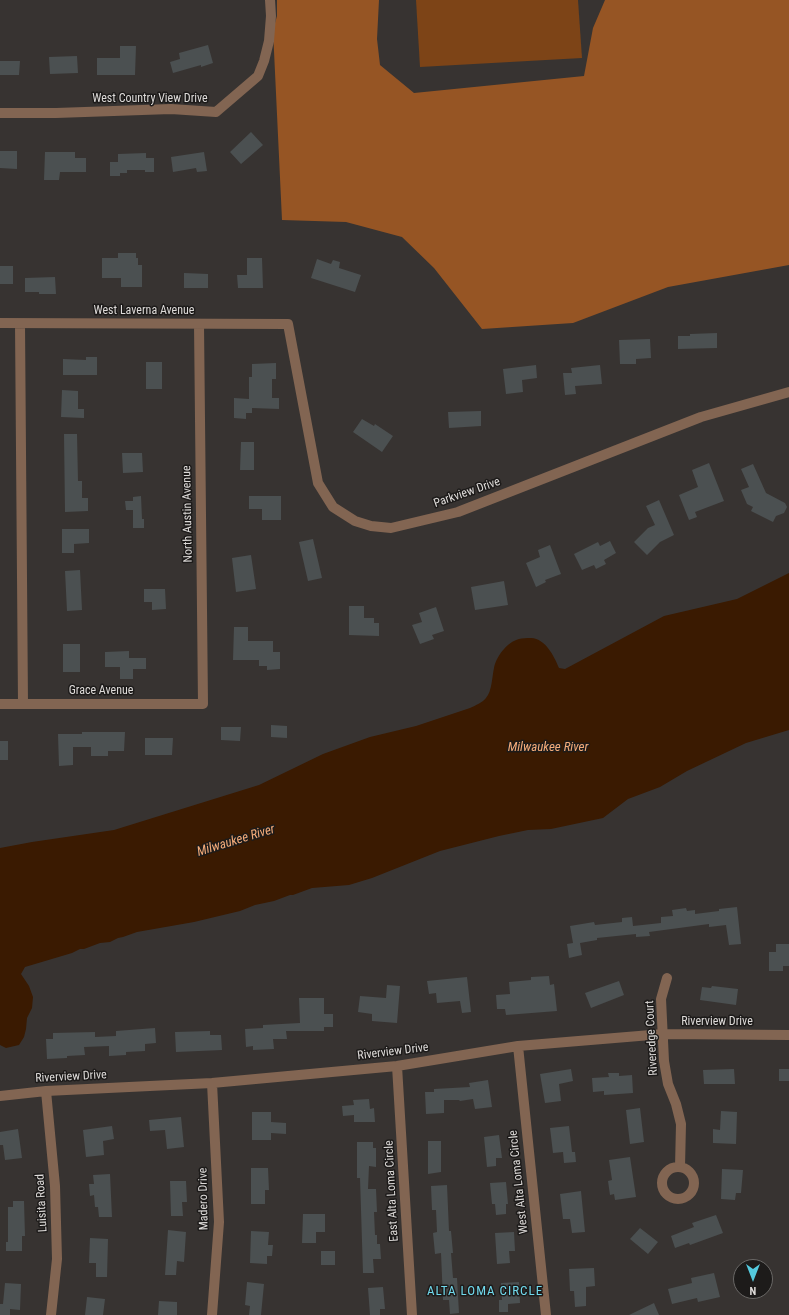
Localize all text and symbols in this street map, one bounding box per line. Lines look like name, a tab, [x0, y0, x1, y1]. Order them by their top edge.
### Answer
street label: West Country View Drive	[92, 92, 208, 106]
street label: West Laverna Avenue	[94, 304, 194, 318]
street label: North Austin Avenue	[180, 465, 196, 563]
street label: Parkview Drive	[432, 475, 502, 511]
street label: Grace Avenue	[69, 684, 133, 698]
water label: Milwaukee River	[508, 740, 588, 756]
water label: Milwaukee River	[195, 822, 277, 860]
street label: Riveredge Court	[643, 1000, 661, 1076]
street label: Riverview Drive	[681, 1015, 753, 1029]
street label: Riverview Drive	[357, 1040, 429, 1064]
street label: Riverview Drive	[35, 1068, 107, 1086]
street label: West Alta Loma Circle	[506, 1129, 532, 1235]
street label: East Alta Loma Circle	[382, 1140, 402, 1242]
street label: Madero Drive	[196, 1168, 212, 1230]
street label: Luisita Road	[33, 1173, 51, 1233]
north arrow	[733, 1259, 773, 1299]
district label: ALTA LOMA CIRCLE	[427, 1284, 543, 1300]
text: N	[750, 1284, 756, 1297]

